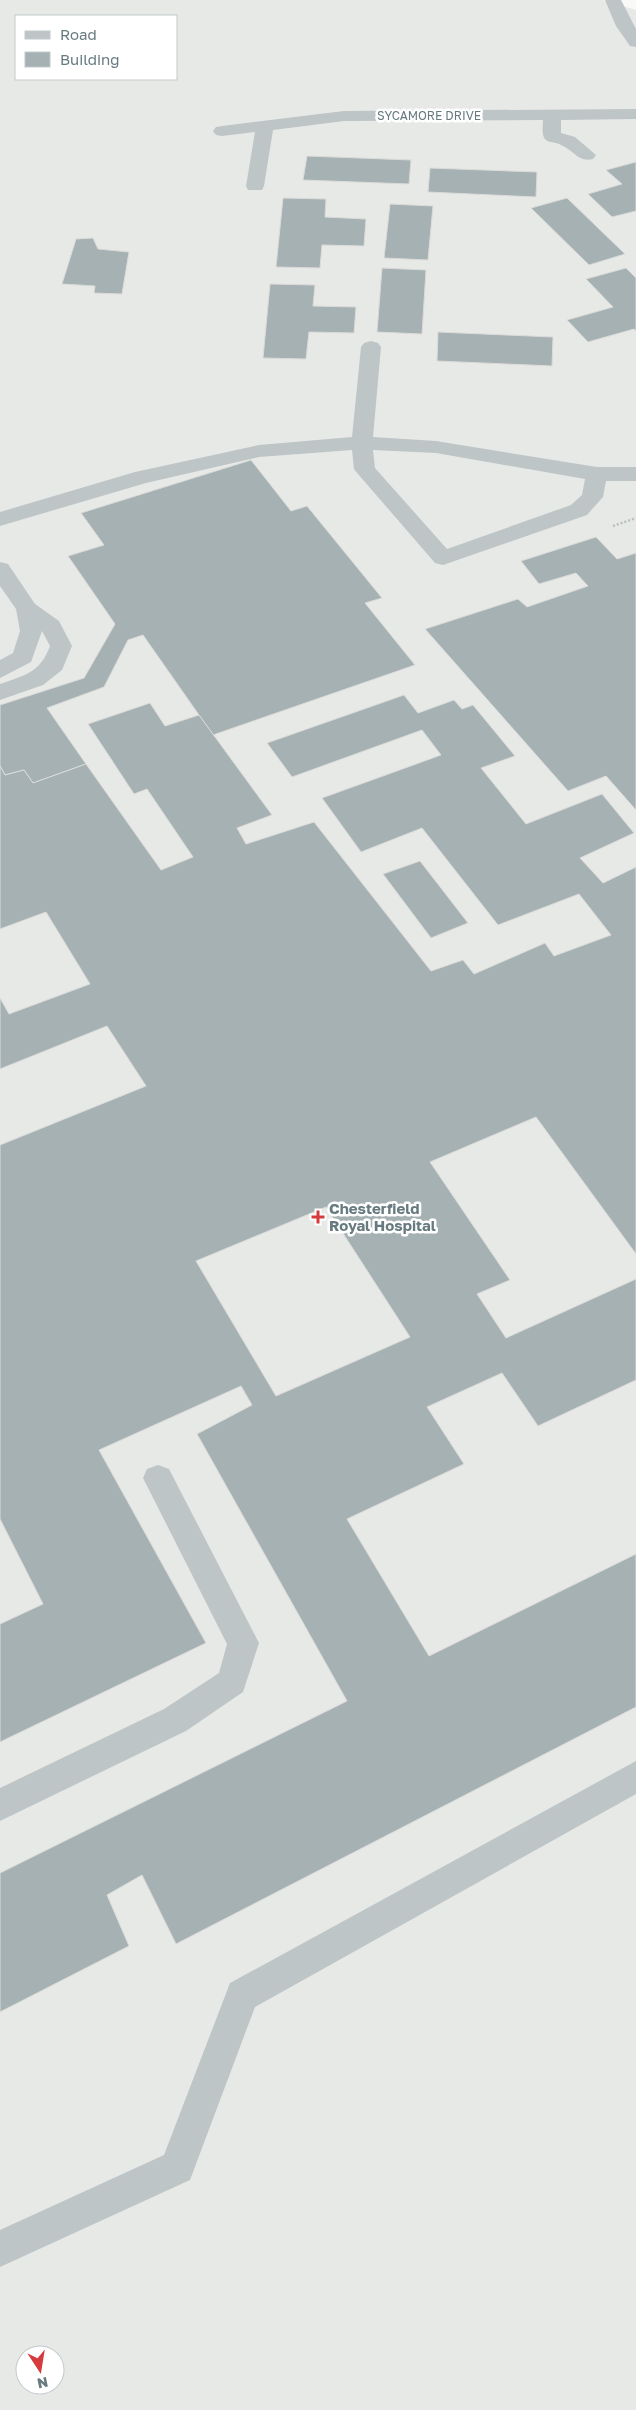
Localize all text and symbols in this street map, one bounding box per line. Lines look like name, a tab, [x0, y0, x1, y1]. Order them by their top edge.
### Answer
legend	[15, 15, 178, 80]
text: Road	[60, 25, 97, 43]
text: Building	[60, 50, 120, 68]
street label: SYCAMORE DRIVE	[377, 108, 481, 123]
place label: Chesterfield Royal Hospital	[329, 1199, 436, 1234]
marker: Chesterfield Royal Hospital	[311, 1210, 325, 1224]
north arrow	[15, 2345, 65, 2395]
text: N	[36, 2374, 50, 2393]

